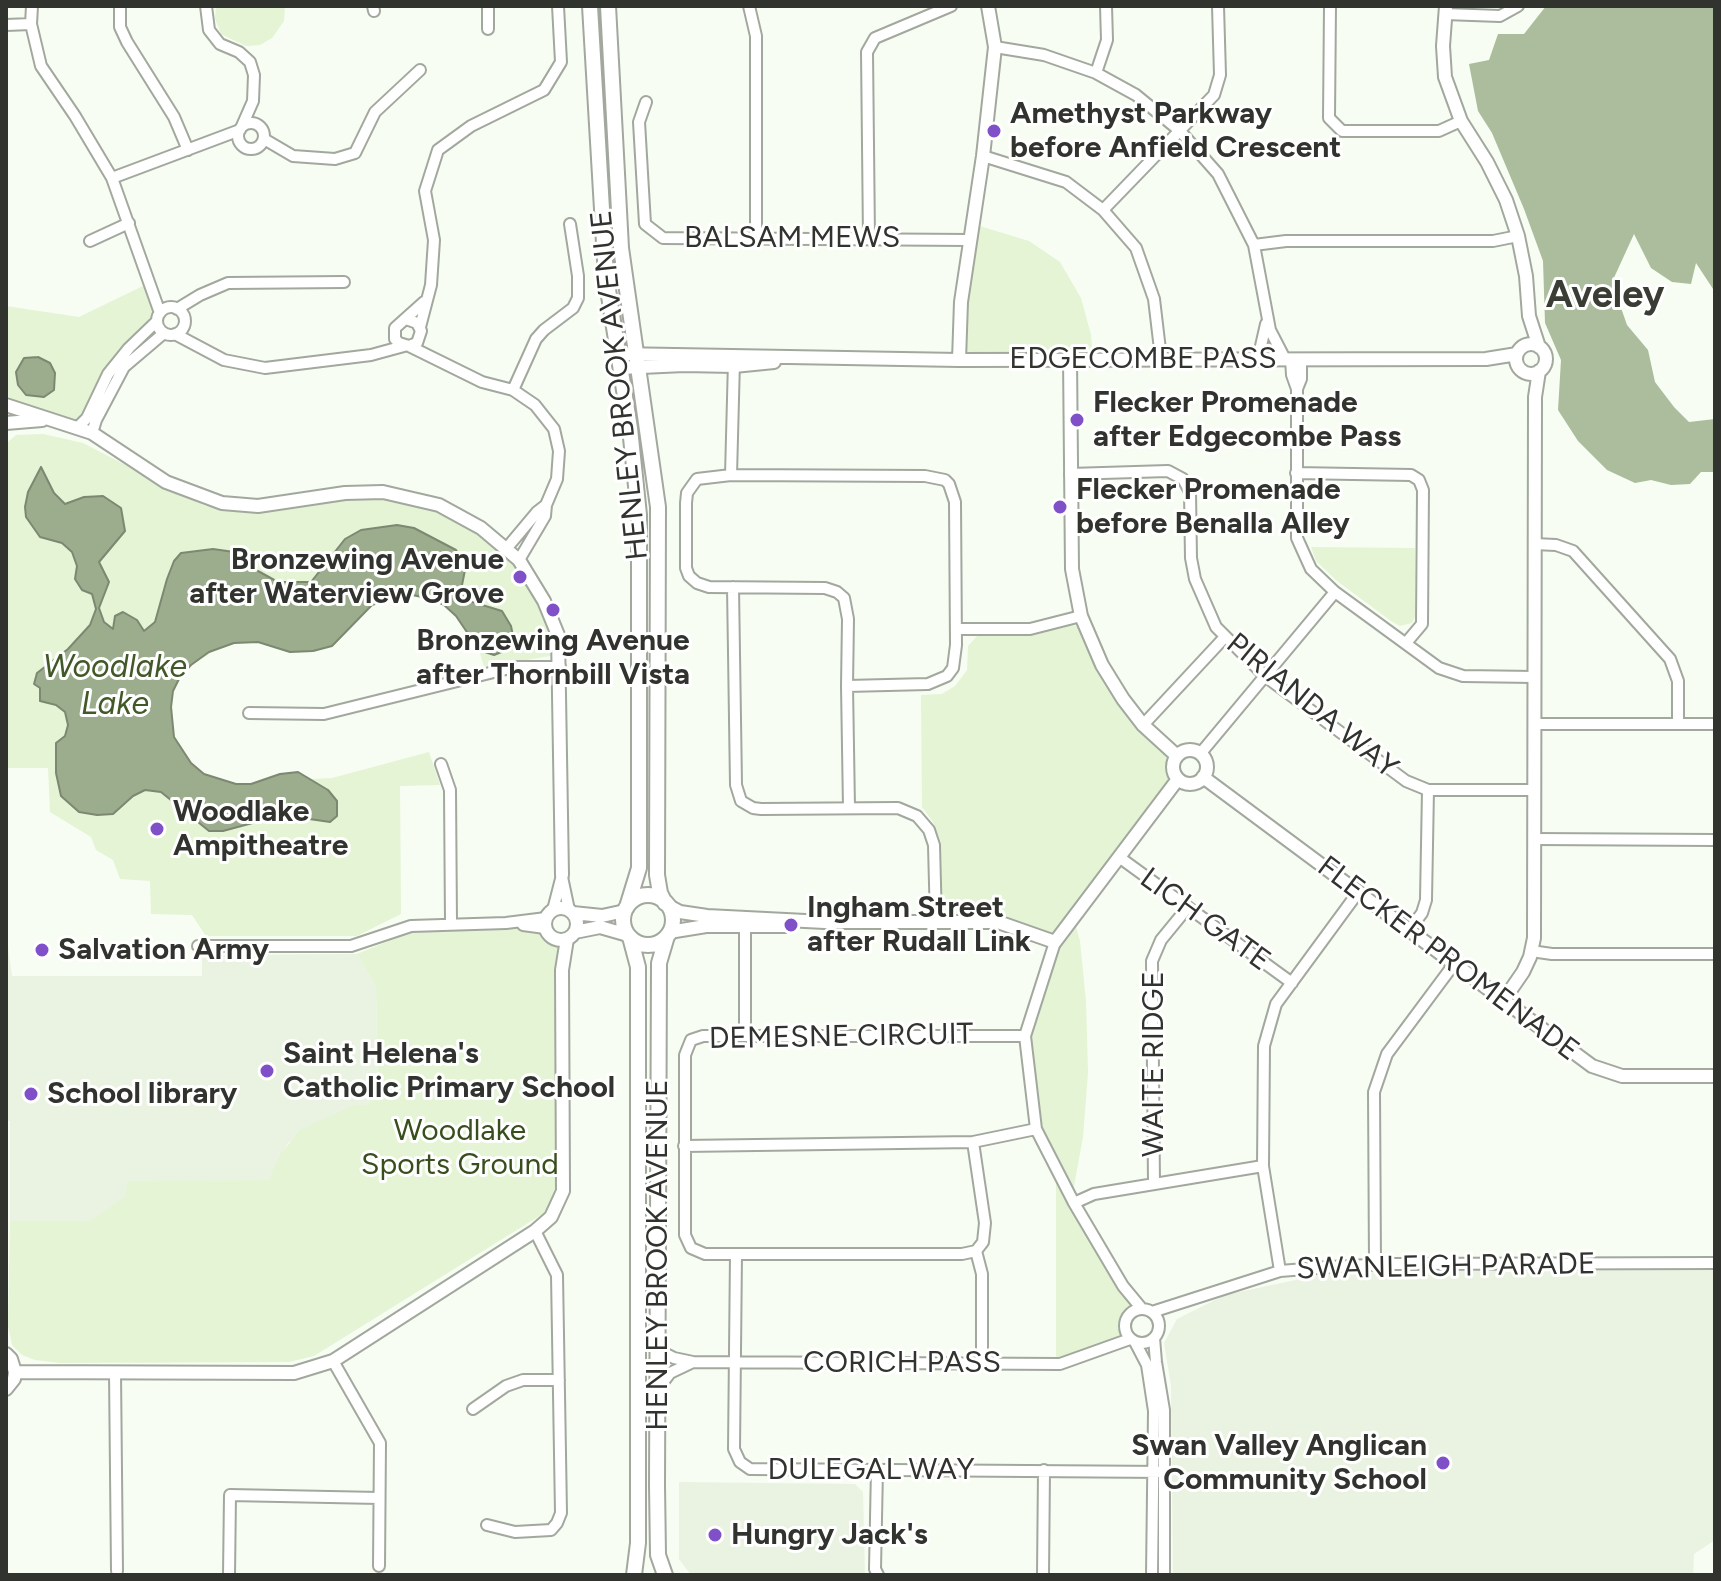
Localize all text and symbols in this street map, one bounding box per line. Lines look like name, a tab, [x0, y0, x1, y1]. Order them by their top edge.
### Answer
place label: Amethyst Parkway before Anfield Crescent	[1010, 96, 1341, 166]
marker: Amethyst Parkway before Anfield Crescent	[985, 122, 1003, 140]
street label: HENLEY BROOK AVENUE	[584, 208, 656, 562]
street label: BALSAM MEWS	[684, 220, 900, 256]
district label: Aveley	[1546, 273, 1664, 319]
street label: EDGECOMBE PASS	[1009, 341, 1277, 377]
place label: Flecker Promenade after Edgecombe Pass	[1093, 385, 1401, 456]
marker: Flecker Promenade after Edgecombe Pass	[1068, 411, 1086, 429]
place label: Flecker Promenade before Benalla Alley	[1076, 472, 1350, 542]
marker: Flecker Promenade before Benalla Alley	[1051, 498, 1069, 516]
place label: Bronzewing Avenue after Waterview Grove	[189, 542, 504, 612]
marker: Bronzewing Avenue after Waterview Grove	[511, 568, 529, 586]
marker: Bronzewing Avenue after Thornbill Vista	[544, 601, 562, 619]
place label: Bronzewing Avenue after Thornbill Vista	[416, 623, 690, 694]
street label: PIRIANDA WAY	[1219, 626, 1405, 786]
water label: Woodlake Lake	[43, 649, 187, 724]
place label: Woodlake Ampitheatre	[173, 794, 348, 864]
marker: Woodlake Ampitheatre	[148, 820, 166, 838]
street label: FLECKER PROMENADE	[1310, 849, 1586, 1069]
street label: LICH GATE	[1133, 861, 1277, 979]
place label: Ingham Street after Rudall Link	[807, 890, 1031, 960]
marker: Ingham Street after Rudall Link	[782, 916, 800, 934]
place label: Salvation Army	[58, 932, 269, 968]
marker: Salvation Army	[33, 941, 51, 959]
street label: WAITE RIDGE	[1136, 971, 1172, 1157]
street label: DEMESNE CIRCUIT	[708, 1017, 974, 1057]
place label: Saint Helena's Catholic Primary School	[283, 1036, 615, 1106]
marker: Saint Helena's Catholic Primary School	[258, 1062, 276, 1080]
place label: School library	[47, 1076, 237, 1112]
street label: HENLEY BROOK AVENUE	[640, 1079, 676, 1431]
marker: School library	[22, 1085, 40, 1103]
park label: Woodlake Sports Ground	[361, 1113, 559, 1184]
street label: SWANLEIGH PARADE	[1296, 1246, 1596, 1288]
street label: CORICH PASS	[803, 1345, 1001, 1381]
place label: Swan Valley Anglican Community School	[1131, 1428, 1427, 1498]
street label: DULEGAL WAY	[767, 1452, 975, 1488]
marker: Swan Valley Anglican Community School	[1434, 1454, 1452, 1472]
place label: Hungry Jack's	[731, 1517, 928, 1553]
marker: Hungry Jack's	[706, 1526, 724, 1544]

